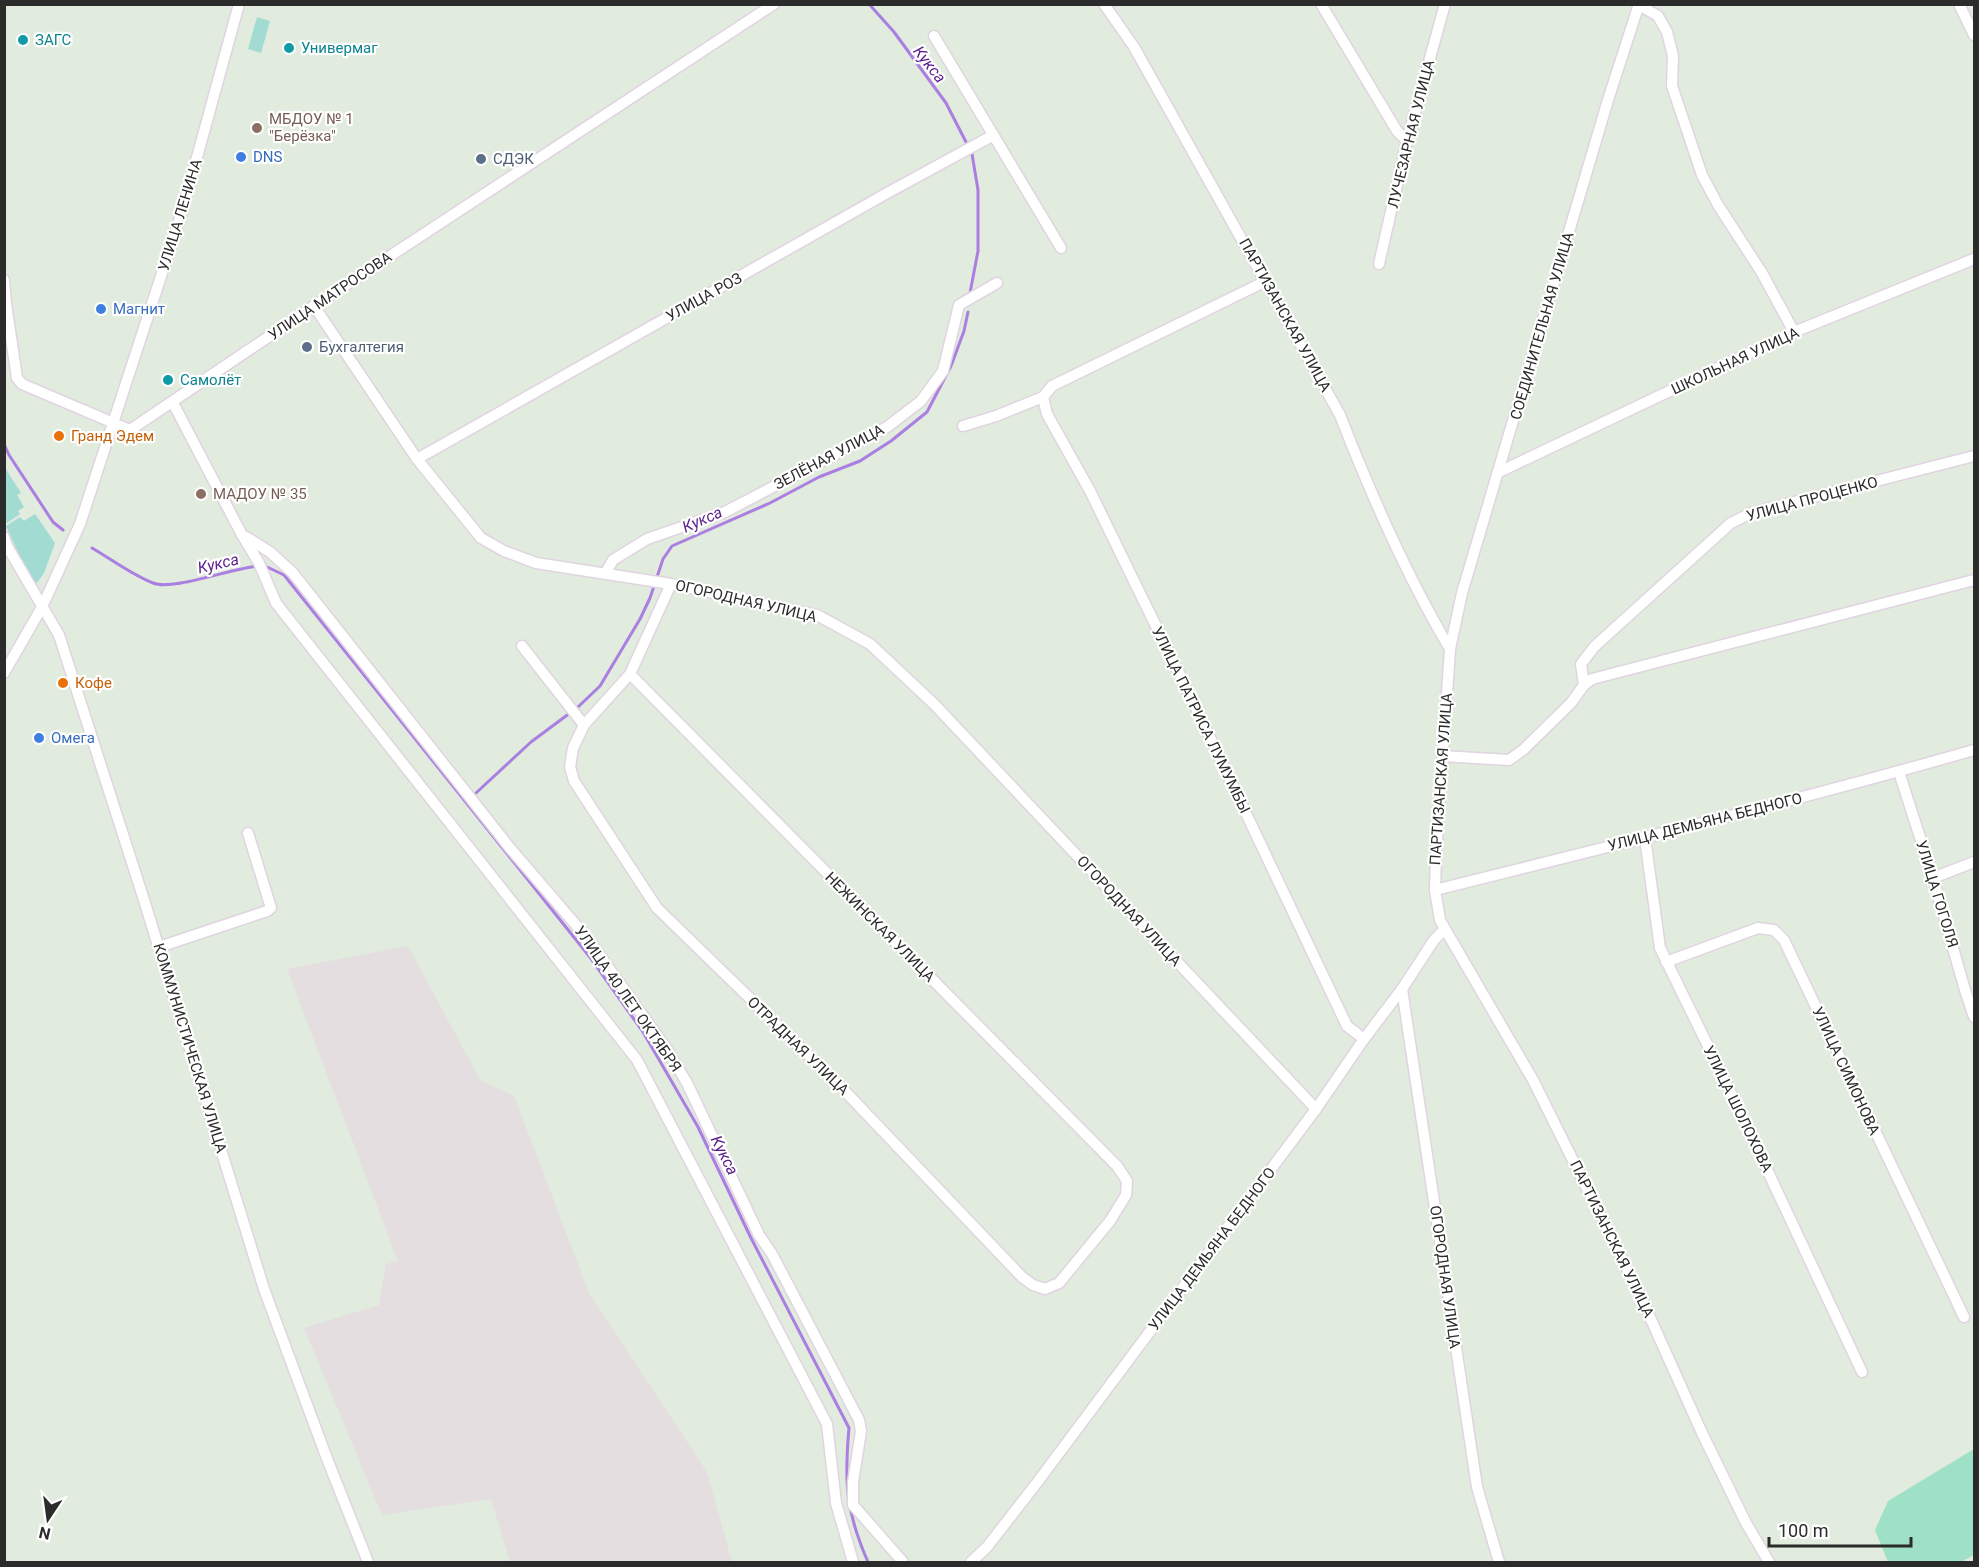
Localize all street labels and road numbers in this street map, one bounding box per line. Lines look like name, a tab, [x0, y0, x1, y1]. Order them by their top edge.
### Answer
street label: ЛУЧЕЗАРНАЯ УЛИЦА	[1384, 58, 1438, 210]
street label: УЛИЦА ЛЕНИНА	[154, 157, 206, 273]
street label: СОЕДИНИТЕЛЬНАЯ УЛИЦА	[1507, 230, 1578, 422]
street label: ПАРТИЗАНСКАЯ УЛИЦА	[1235, 235, 1335, 395]
street label: УЛИЦА МАТРОСОВА	[265, 248, 395, 344]
street label: УЛИЦА РОЗ	[663, 269, 745, 325]
street label: ШКОЛЬНАЯ УЛИЦА	[1668, 323, 1802, 398]
street label: ЗЕЛЁНАЯ УЛИЦА	[771, 420, 887, 494]
street label: УЛИЦА ПРОЦЕНКО	[1744, 473, 1880, 525]
street label: ОГОРОДНАЯ УЛИЦА	[674, 576, 819, 626]
street label: УЛИЦА ПАТРИСА ЛУМУМБЫ	[1148, 624, 1254, 816]
street label: ПАРТИЗАНСКАЯ УЛИЦА	[1426, 692, 1456, 866]
street label: УЛИЦА ДЕМЬЯНА БЕДНОГО	[1606, 789, 1804, 855]
street label: УЛИЦА ГОГОЛЯ	[1912, 838, 1962, 950]
street label: ОГОРОДНАЯ УЛИЦА	[1073, 852, 1185, 970]
street label: НЕЖИНСКАЯ УЛИЦА	[821, 868, 939, 986]
street label: УЛИЦА 40 ЛЕТ ОКТЯБРЯ	[571, 923, 685, 1075]
street label: КОММУНИСТИЧЕСКАЯ УЛИЦА	[149, 941, 231, 1155]
street label: ОТРАДНАЯ УЛИЦА	[744, 993, 853, 1099]
street label: УЛИЦА СИМОНОВА	[1808, 1004, 1884, 1138]
street label: УЛИЦА ШОЛОХОВА	[1700, 1043, 1777, 1175]
street label: ПАРТИЗАНСКАЯ УЛИЦА	[1566, 1157, 1658, 1321]
street label: УЛИЦА ДЕМЬЯНА БЕДНОГО	[1145, 1164, 1279, 1334]
street label: ОГОРОДНАЯ УЛИЦА	[1426, 1204, 1464, 1350]

